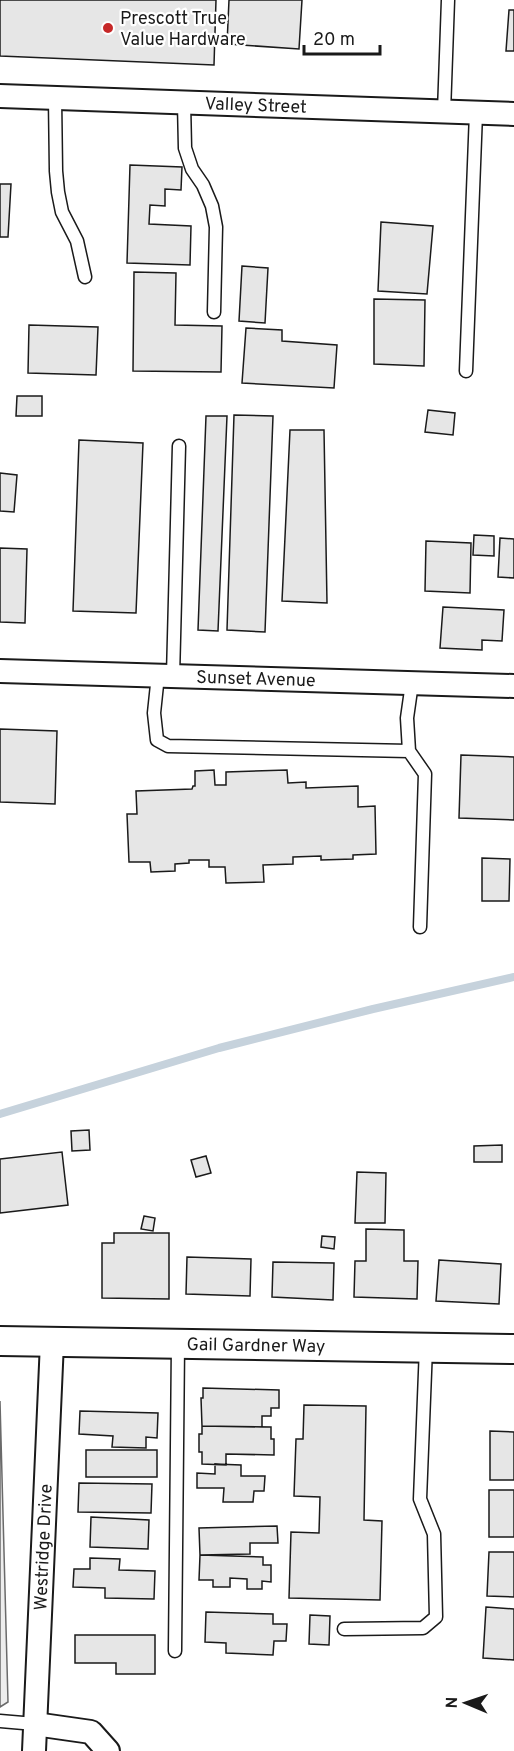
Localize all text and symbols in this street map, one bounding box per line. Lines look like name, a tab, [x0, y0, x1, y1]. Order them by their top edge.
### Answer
place label: Prescott True Value Hardware	[120, 8, 246, 52]
scale bar	[304, 18, 380, 56]
marker: Prescott True Value Hardware	[101, 21, 115, 35]
text: 20 m	[313, 29, 355, 52]
street label: Valley Street	[204, 93, 307, 120]
street label: Sunset Avenue	[196, 667, 316, 693]
street label: Gail Gardner Way	[186, 1334, 326, 1359]
street label: Westridge Drive	[30, 1483, 59, 1611]
north arrow	[436, 1673, 496, 1733]
text: N	[443, 1696, 463, 1709]

